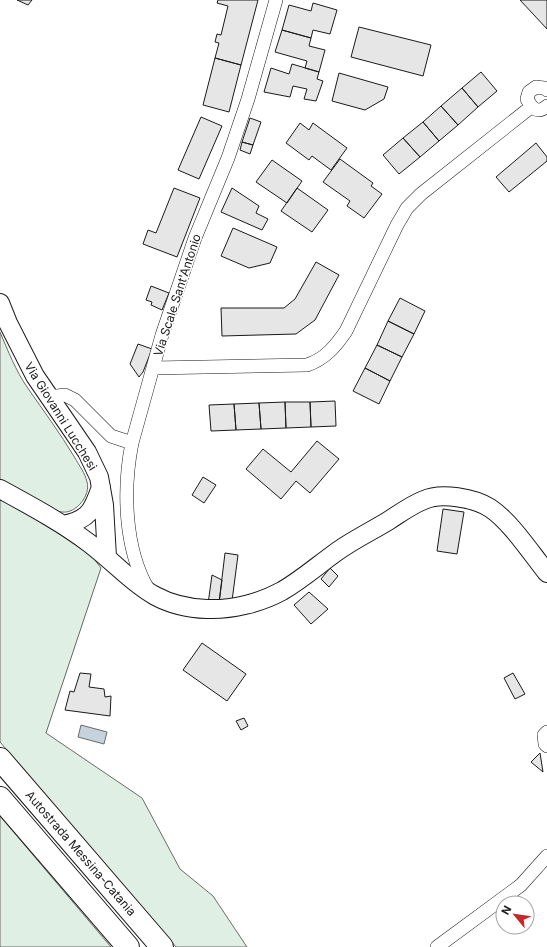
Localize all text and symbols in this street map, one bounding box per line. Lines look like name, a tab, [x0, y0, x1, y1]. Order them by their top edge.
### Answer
street label: Via Scale Sant'Antonio	[150, 232, 204, 358]
street label: Via Giovanni Lucchesi	[22, 359, 101, 473]
street label: Autostrada Messina-Catania	[23, 787, 139, 919]
north arrow	[495, 895, 535, 935]
text: N	[498, 903, 514, 917]

